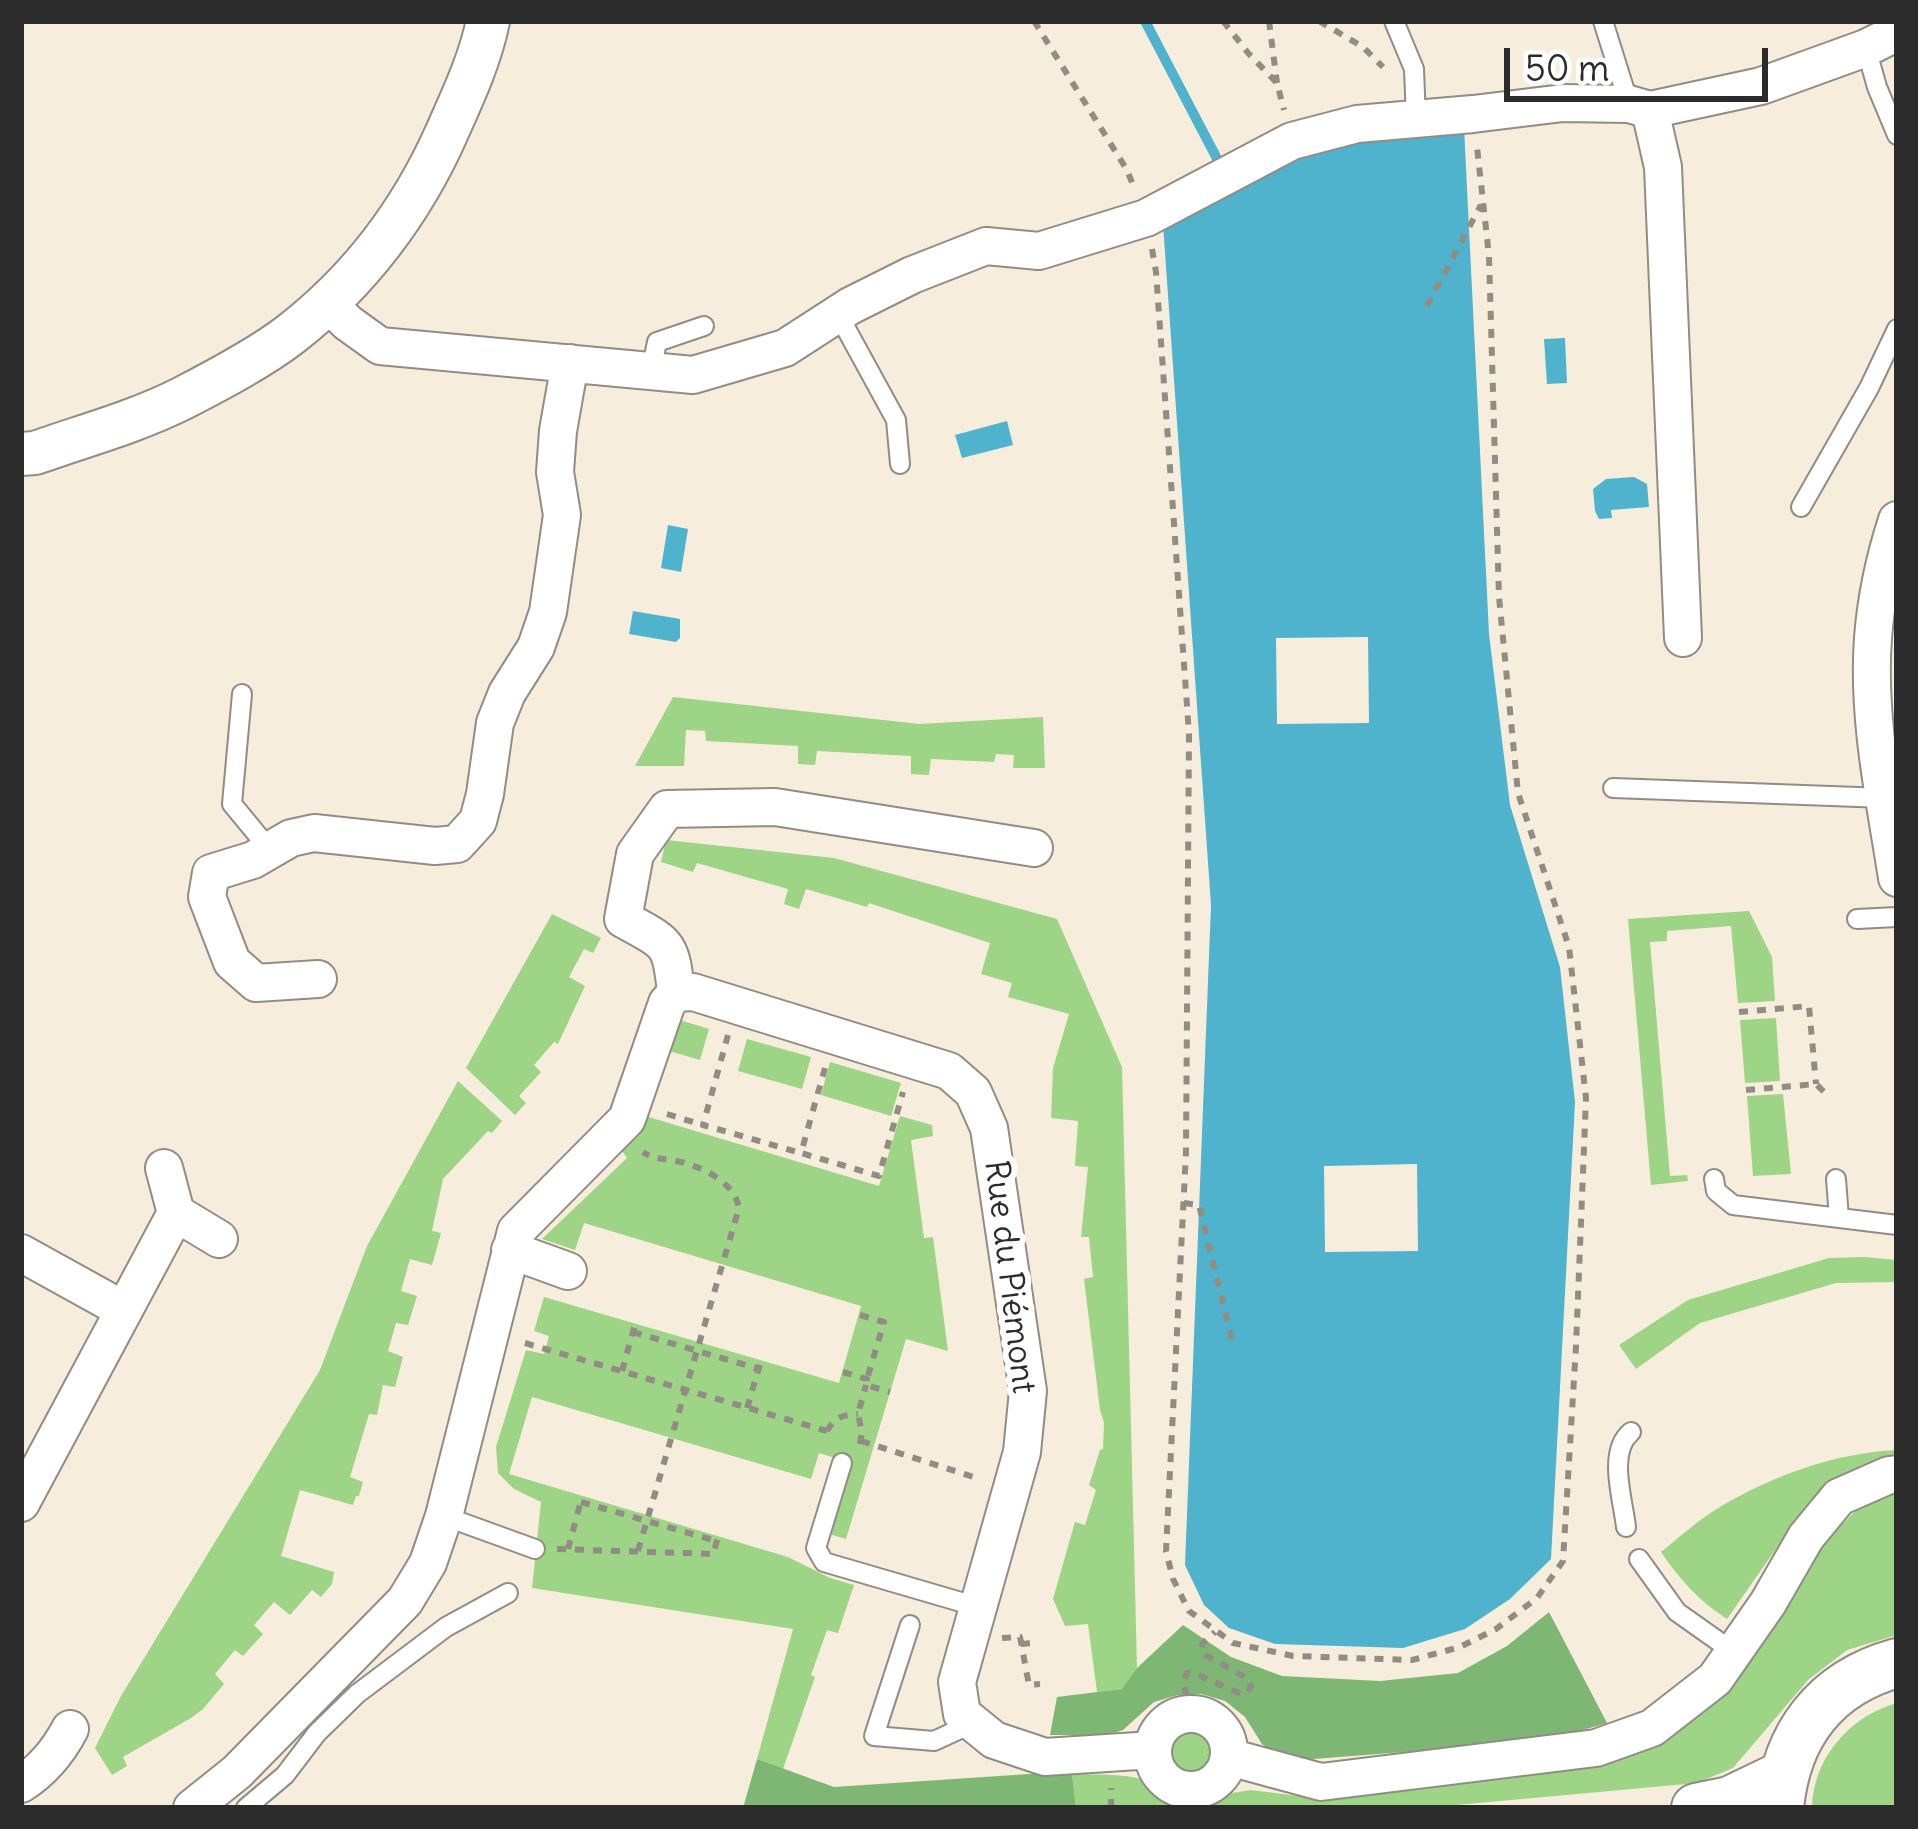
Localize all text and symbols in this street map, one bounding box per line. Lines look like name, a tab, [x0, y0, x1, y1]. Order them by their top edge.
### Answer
scale bar	[1510, 24, 1774, 98]
text: 50 m	[1525, 46, 1610, 91]
street label: Rue du Piémont	[975, 1158, 1043, 1396]

